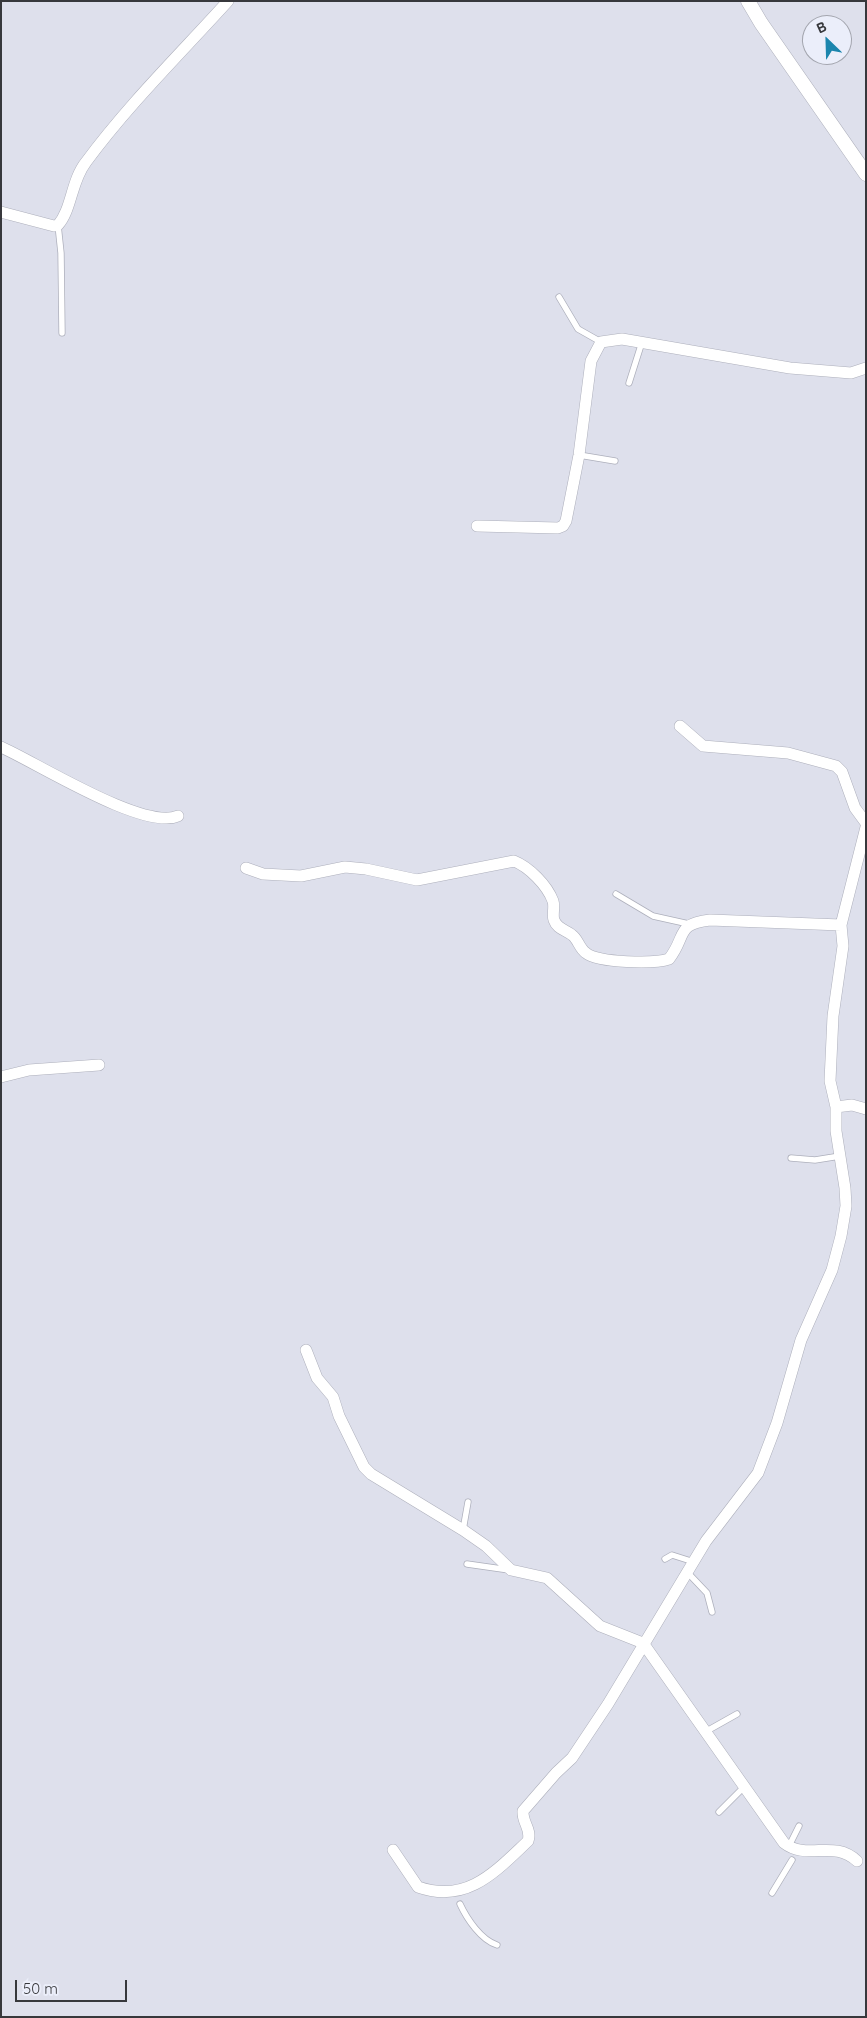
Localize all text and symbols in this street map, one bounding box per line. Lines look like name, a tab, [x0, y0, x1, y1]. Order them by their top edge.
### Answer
north arrow	[802, 15, 852, 65]
text: B	[813, 17, 829, 37]
scale bar	[18, 1970, 130, 2002]
text: 50 m	[23, 1979, 58, 1998]

